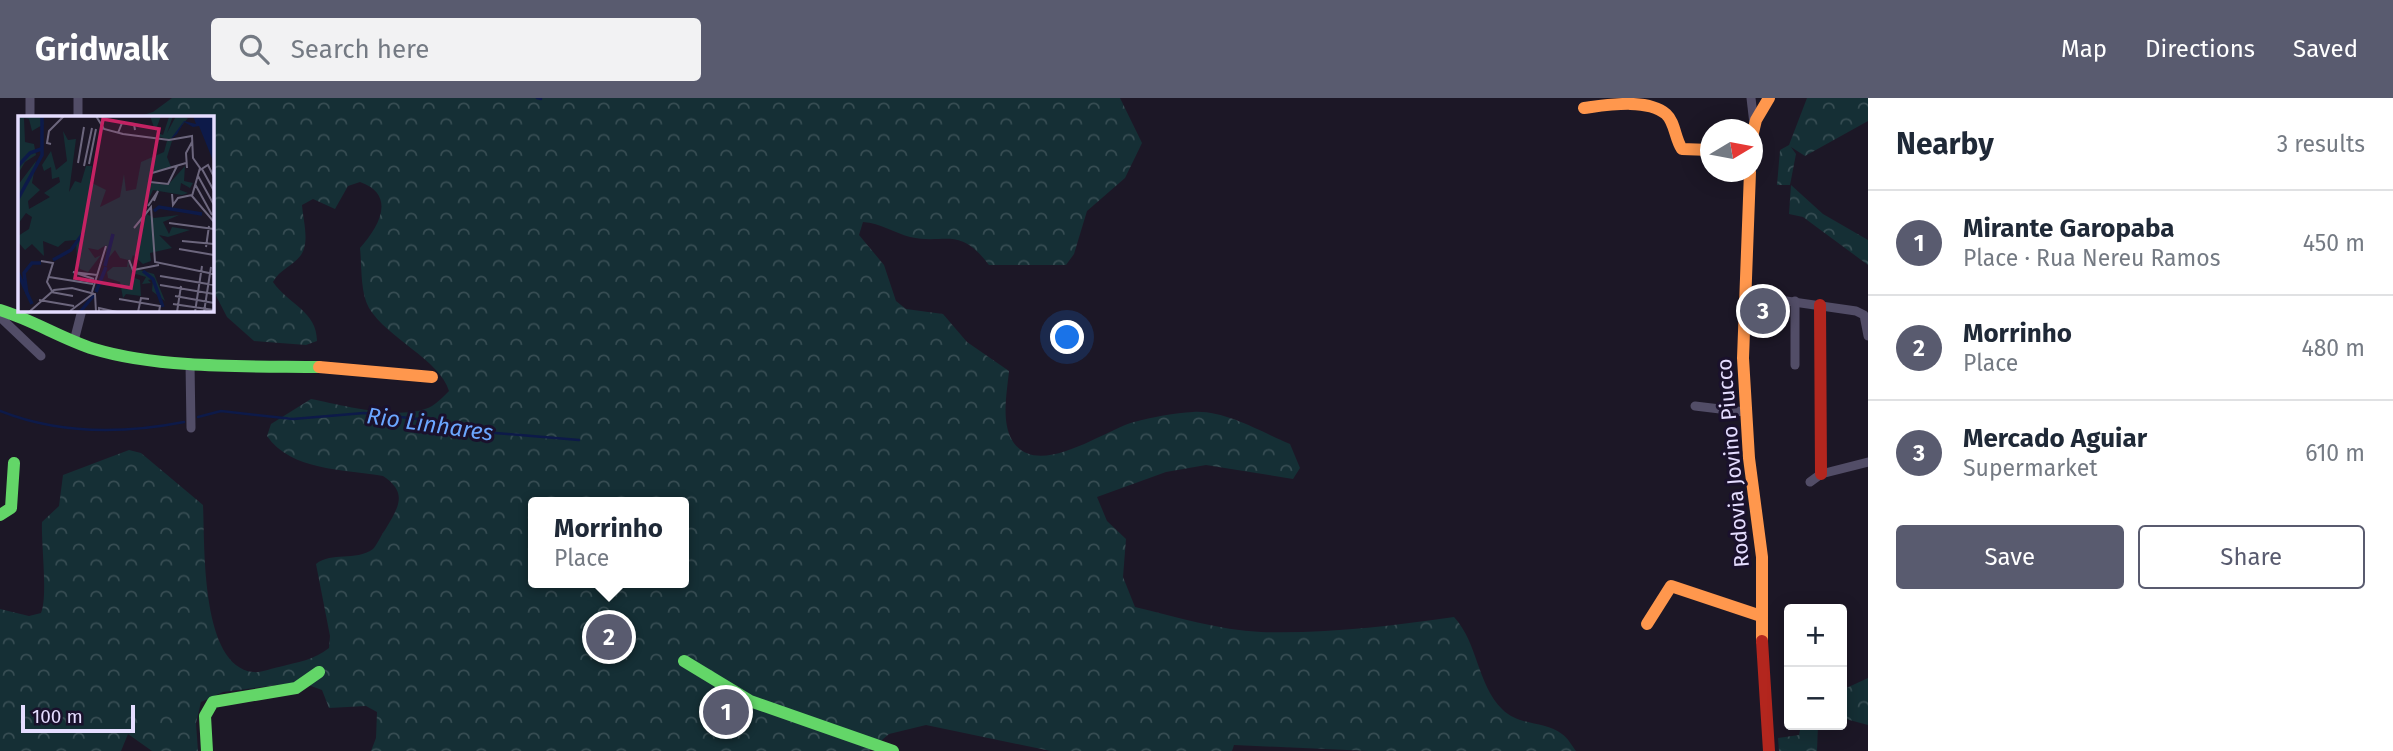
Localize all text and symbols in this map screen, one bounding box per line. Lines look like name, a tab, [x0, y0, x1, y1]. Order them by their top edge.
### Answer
search box	[211, 18, 701, 81]
text: Gridwalk	[35, 29, 169, 69]
icon: search	[235, 30, 273, 68]
text: Search here	[291, 34, 430, 65]
text: Map	[2061, 35, 2107, 63]
text: Directions	[2145, 35, 2255, 63]
text: Saved	[2293, 35, 2358, 63]
inset map	[18, 116, 214, 312]
north arrow	[1700, 119, 1763, 182]
text: Nearby	[1896, 126, 1994, 162]
text: 3 results	[2277, 130, 2365, 158]
text: Mirante Garopaba	[1963, 213, 2174, 244]
text: 1	[1914, 229, 1924, 257]
text: 450 m	[2303, 229, 2365, 257]
text: Place · Rua Nereu Ramos	[1963, 244, 2221, 272]
pin: 3	[1740, 285, 1786, 337]
text: Morrinho	[1963, 318, 2072, 349]
your location	[1050, 320, 1084, 354]
text: 2	[1913, 334, 1925, 362]
text: 480 m	[2301, 334, 2365, 362]
text: Place	[1963, 349, 2018, 377]
street label: Rodovia Jovino Piucco	[1711, 358, 1755, 568]
water label: Rio Linhares	[365, 401, 495, 447]
text: Mercado Aguiar	[1963, 423, 2147, 454]
text: 3	[1913, 439, 1925, 467]
text: 610 m	[2305, 439, 2365, 467]
text: Supermarket	[1963, 454, 2098, 482]
popup	[528, 497, 689, 588]
text: Morrinho	[554, 513, 663, 544]
button: Save	[1896, 525, 2124, 589]
button: Share	[2138, 525, 2365, 589]
text: Place	[554, 544, 609, 572]
map controls	[1784, 604, 1847, 730]
button: +	[1784, 604, 1847, 667]
pin: 2	[586, 611, 632, 663]
button: −	[1784, 667, 1847, 730]
pin: 1	[703, 686, 749, 738]
scale bar	[21, 702, 135, 734]
text: 100 m	[32, 705, 83, 728]

